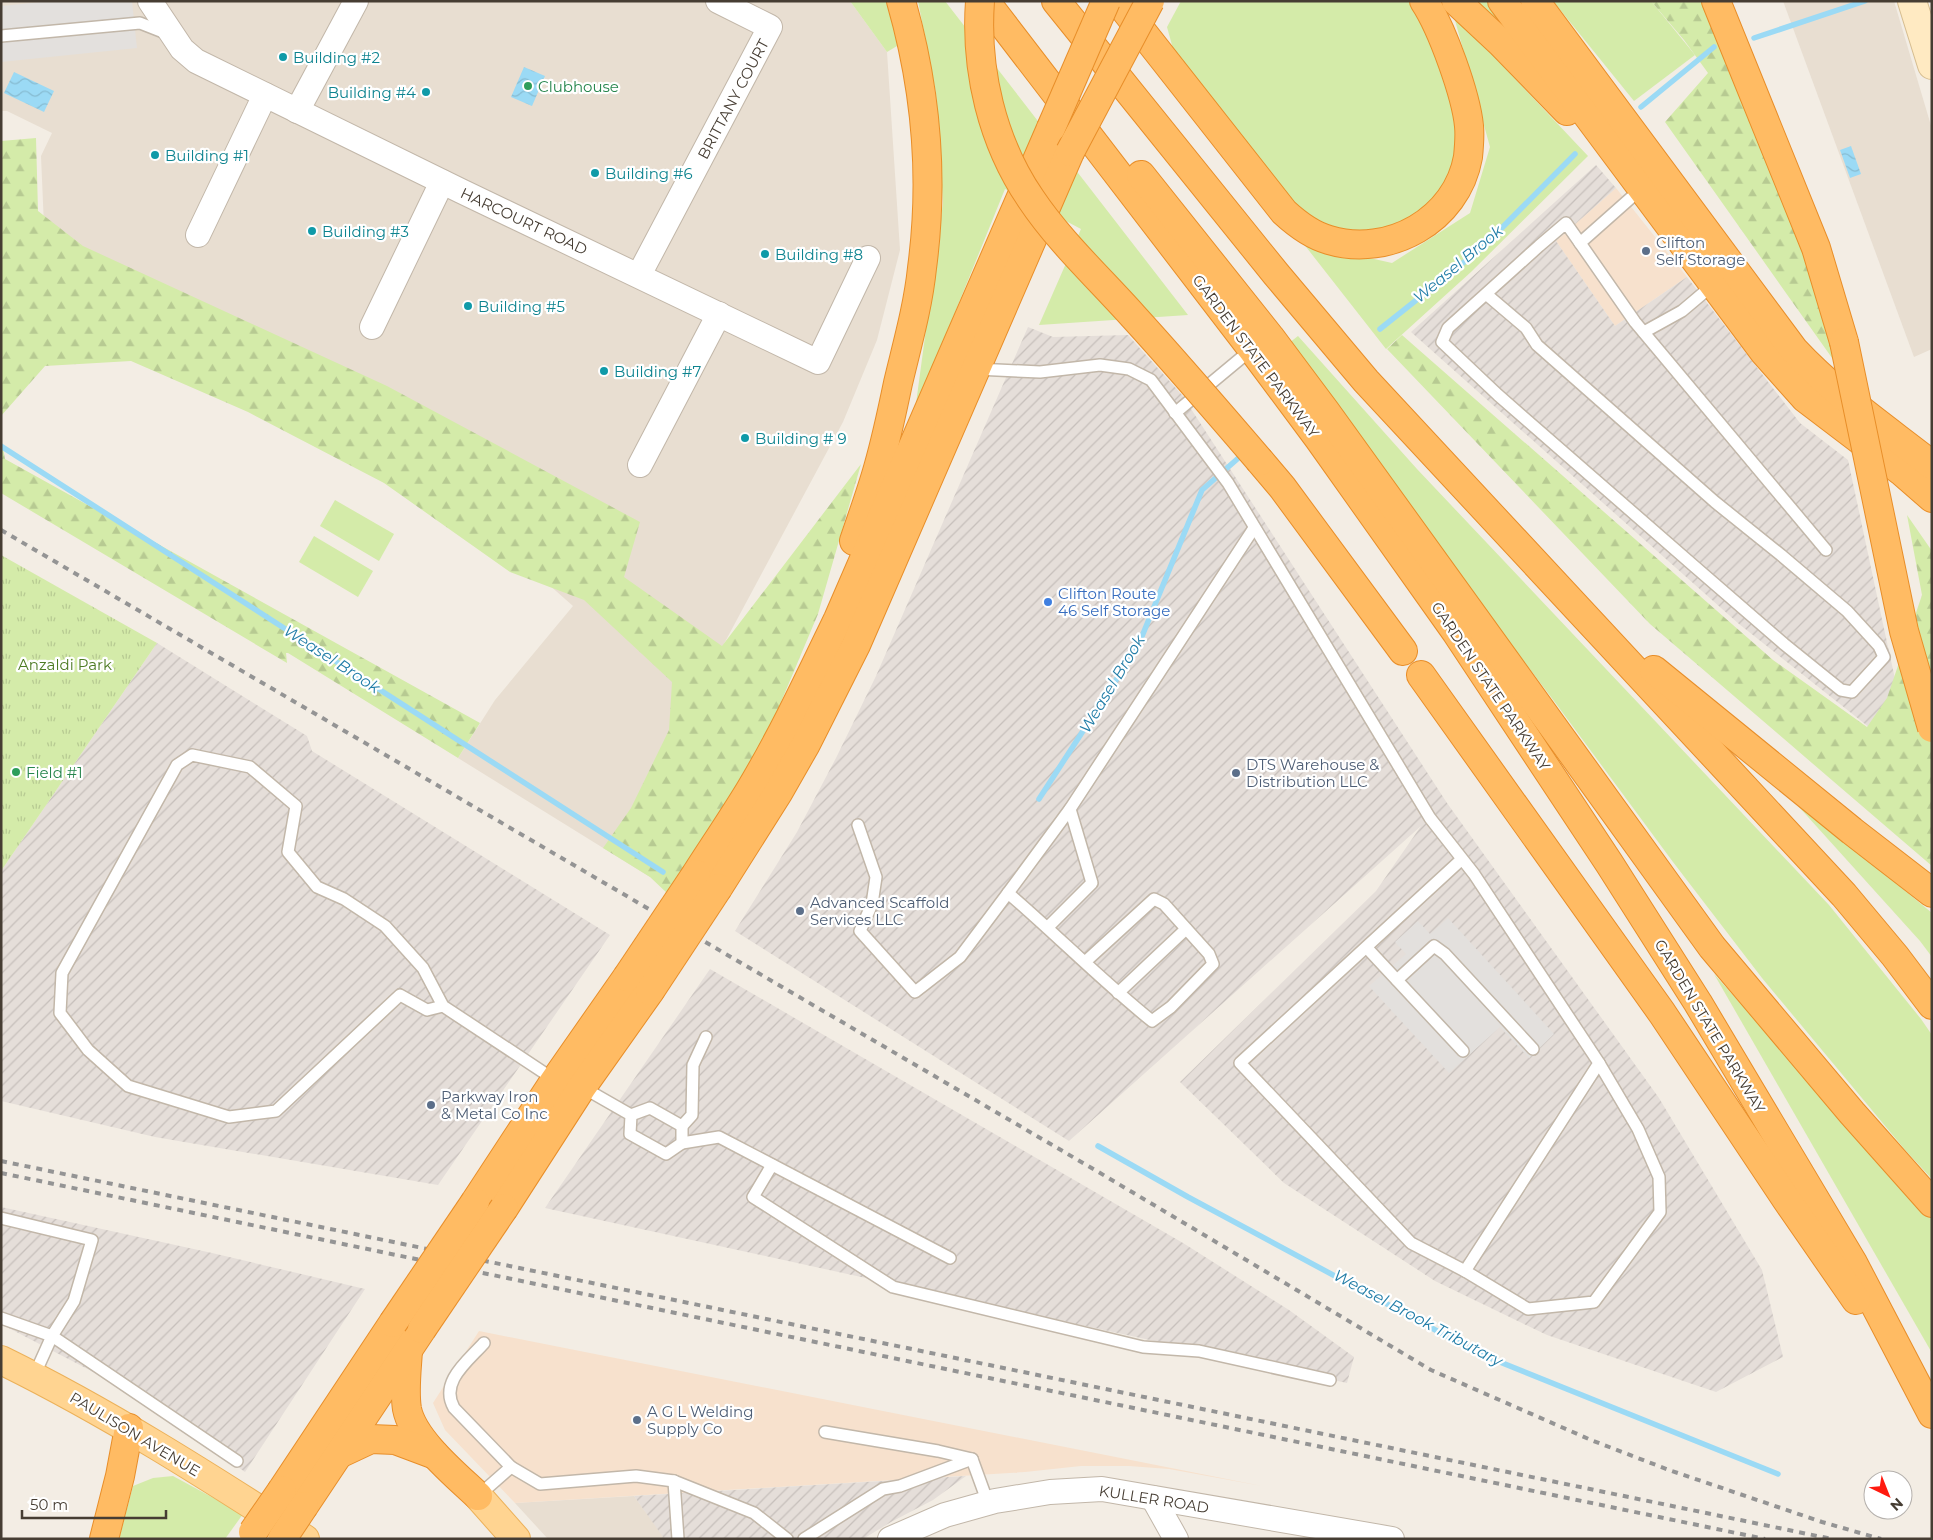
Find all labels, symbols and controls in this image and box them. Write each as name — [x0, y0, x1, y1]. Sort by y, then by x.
street label: BRITTANY COURT — [693, 35, 773, 162]
place label: Building #2 — [293, 48, 380, 67]
marker: Building #2 — [277, 51, 289, 63]
place label: Clubhouse — [538, 77, 619, 96]
marker: Clubhouse — [522, 80, 534, 92]
place label: Building #4 — [328, 83, 416, 102]
marker: Building #4 — [420, 86, 432, 98]
place label: Building #1 — [165, 146, 249, 165]
marker: Building #1 — [149, 149, 161, 161]
place label: Building #6 — [605, 164, 693, 183]
marker: Building #6 — [589, 167, 601, 179]
street label: HARCOURT ROAD — [457, 183, 591, 259]
water label: Weasel Brook — [1409, 220, 1508, 307]
place label: Building #3 — [322, 222, 409, 241]
marker: Building #3 — [306, 225, 318, 237]
place label: Clifton Self Storage — [1656, 233, 1745, 269]
place label: Building #8 — [775, 245, 863, 264]
marker: Clifton Self Storage — [1640, 245, 1652, 257]
marker: Building #8 — [759, 248, 771, 260]
street label: GARDEN STATE PARKWAY — [1188, 271, 1324, 442]
place label: Building #5 — [478, 297, 565, 316]
marker: Building #5 — [462, 300, 474, 312]
place label: Building #7 — [614, 362, 701, 381]
marker: Building #7 — [598, 365, 610, 377]
place label: Building # 9 — [755, 429, 847, 448]
marker: Building # 9 — [739, 432, 751, 444]
place label: Clifton Route 46 Self Storage — [1058, 584, 1170, 620]
marker: Clifton Route 46 Self Storage — [1042, 596, 1054, 608]
street label: GARDEN STATE PARKWAY — [1427, 598, 1555, 774]
water label: Weasel Brook — [280, 621, 385, 698]
water label: Weasel Brook — [1075, 630, 1149, 736]
park label: Anzaldi Park — [18, 655, 112, 674]
place label: DTS Warehouse & Distribution LLC — [1246, 755, 1379, 791]
place label: Field #1 — [26, 763, 83, 782]
marker: Field #1 — [10, 766, 22, 778]
marker: DTS Warehouse & Distribution LLC — [1230, 767, 1242, 779]
place label: Advanced Scaffold Services LLC — [810, 893, 949, 929]
marker: Advanced Scaffold Services LLC — [794, 905, 806, 917]
street label: GARDEN STATE PARKWAY — [1651, 936, 1770, 1117]
place label: Parkway Iron & Metal Co Inc — [441, 1087, 548, 1123]
marker: Parkway Iron & Metal Co Inc — [425, 1099, 437, 1111]
water label: Weasel Brook Tributary — [1330, 1265, 1507, 1371]
street label: PAULISON AVENUE — [66, 1388, 204, 1480]
place label: A G L Welding Supply Co — [647, 1402, 754, 1438]
marker: A G L Welding Supply Co — [631, 1414, 643, 1426]
north arrow — [1863, 1470, 1913, 1520]
street label: KULLER ROAD — [1098, 1481, 1210, 1517]
scale bar — [22, 1488, 166, 1520]
text: N — [1887, 1494, 1907, 1515]
text: 50 m — [30, 1495, 68, 1514]

